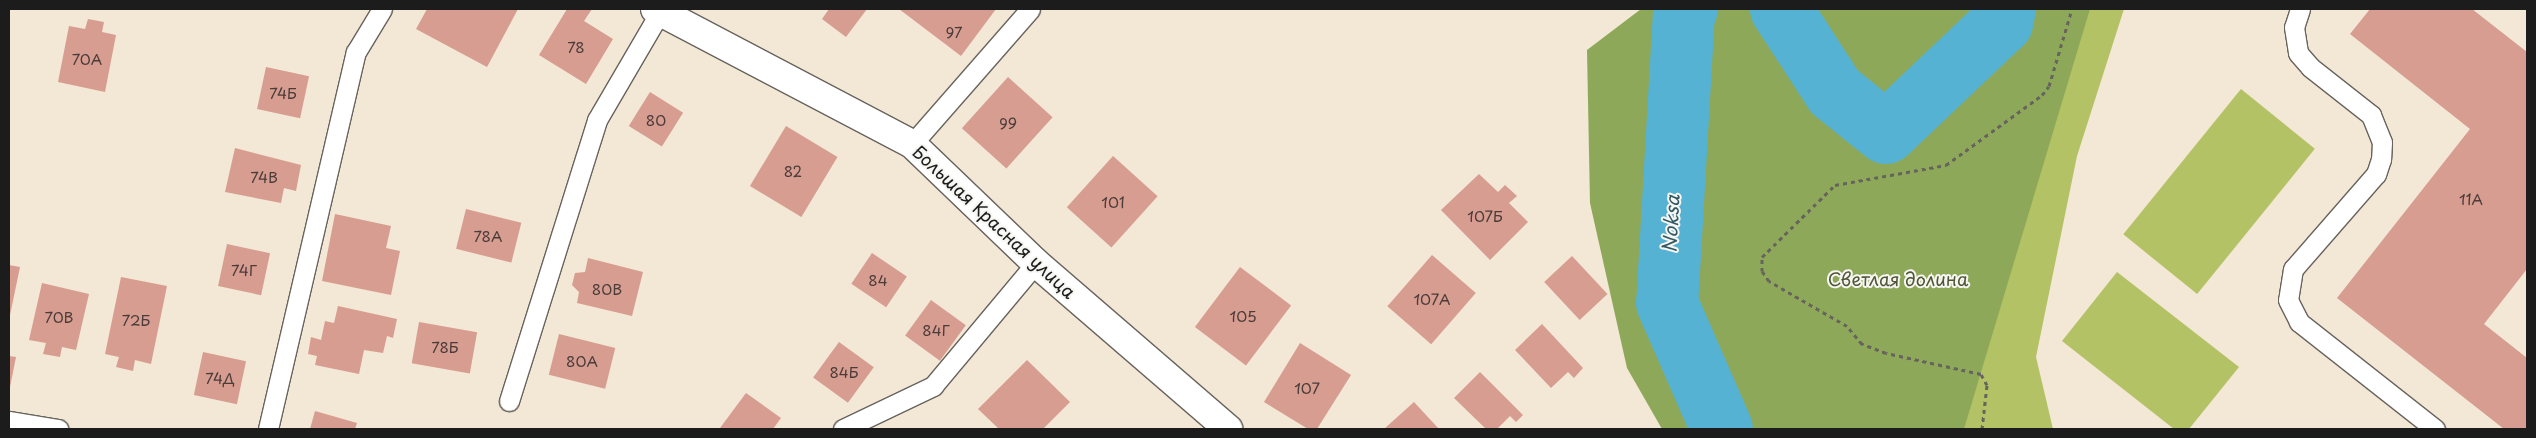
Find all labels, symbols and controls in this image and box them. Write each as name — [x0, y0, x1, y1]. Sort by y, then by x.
house number: 97 — [945, 23, 963, 41]
house number: 78 — [567, 38, 585, 56]
house number: 70А — [72, 50, 102, 68]
house number: 74Б — [269, 84, 297, 102]
house number: 80 — [646, 111, 666, 129]
house number: 99 — [999, 114, 1017, 132]
street label: Большая Красная улица — [908, 140, 1080, 304]
house number: 82 — [784, 162, 802, 180]
house number: 74В — [250, 168, 278, 186]
house number: 11А — [2459, 190, 2483, 208]
house number: 101 — [1101, 193, 1125, 211]
water label: Noksa — [1658, 194, 1684, 254]
house number: 107Б — [1467, 207, 1503, 225]
house number: 78А — [474, 227, 502, 245]
house number: 74Г — [231, 261, 257, 279]
park label: Светлая долина — [1828, 268, 1968, 290]
house number: 84 — [868, 271, 888, 289]
house number: 80В — [592, 280, 622, 298]
house number: 107А — [1413, 290, 1451, 308]
house number: 105 — [1229, 307, 1257, 325]
house number: 70В — [44, 308, 74, 326]
house number: 72Б — [122, 311, 150, 329]
house number: 84Г — [922, 321, 950, 339]
house number: 78Б — [431, 338, 459, 356]
house number: 80А — [566, 352, 598, 370]
house number: 84Б — [829, 363, 859, 381]
house number: 74Д — [205, 369, 235, 387]
house number: 107 — [1294, 379, 1320, 397]

